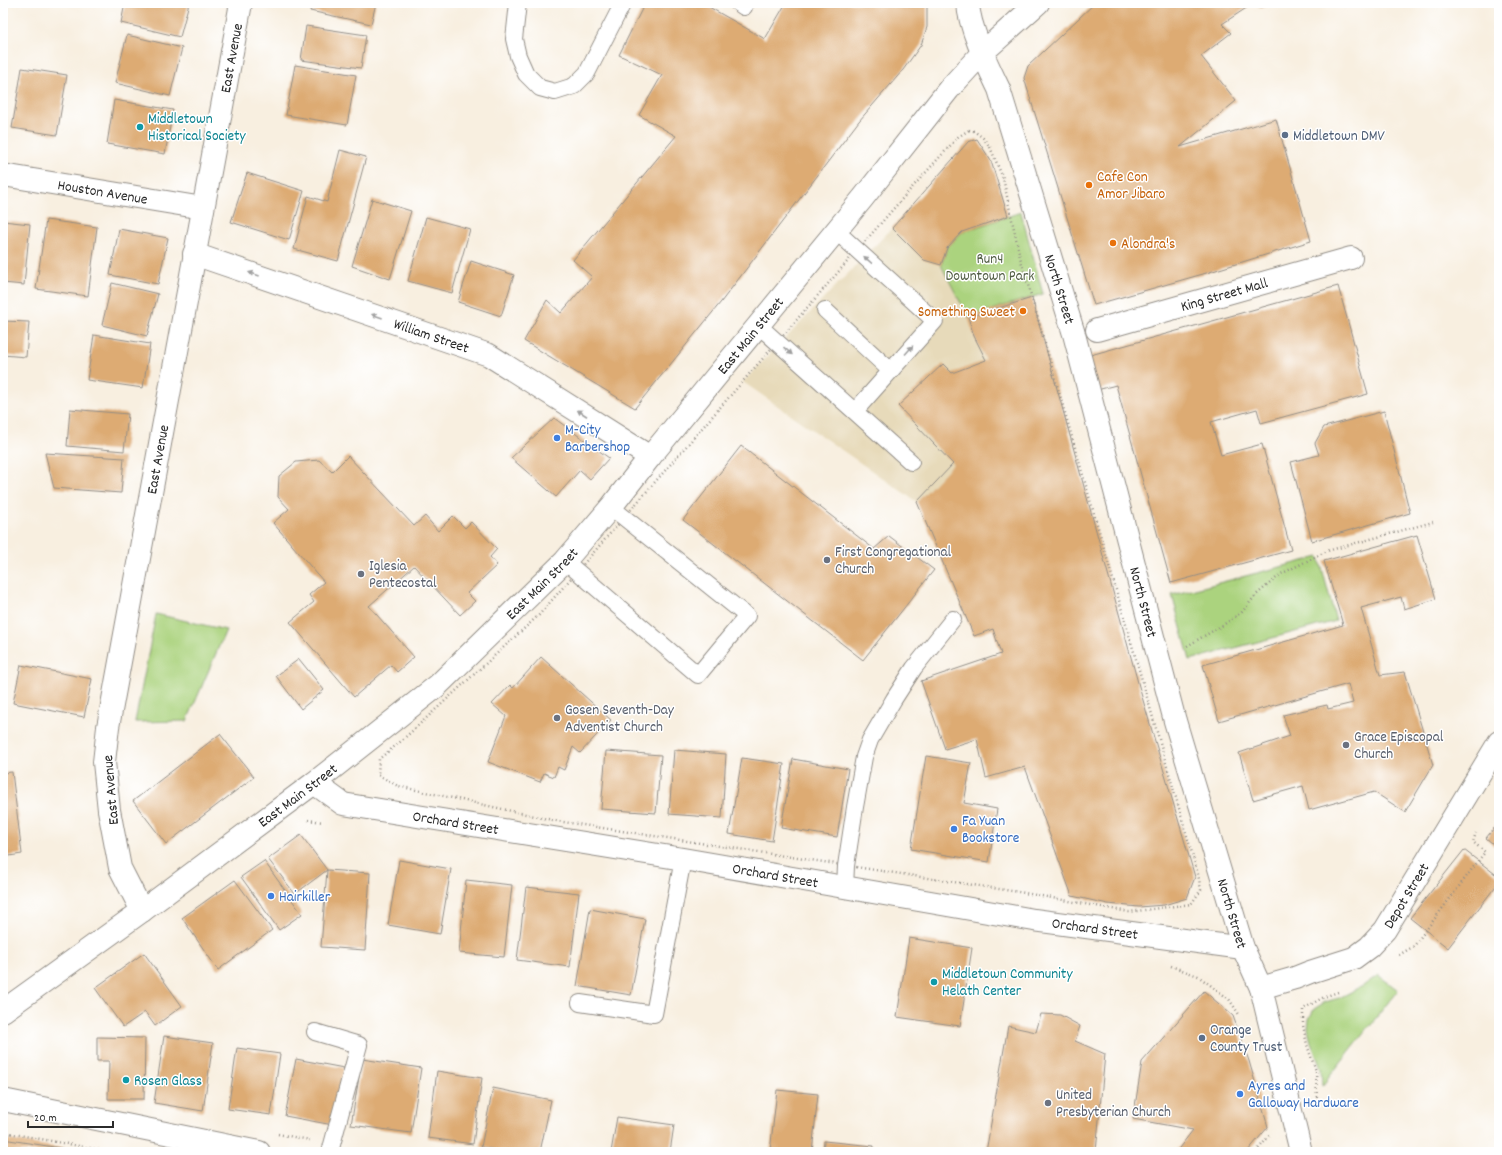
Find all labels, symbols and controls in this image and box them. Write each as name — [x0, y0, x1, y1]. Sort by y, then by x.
street label: East Avenue — [216, 21, 250, 95]
place label: Middletown Historical Society — [148, 109, 247, 148]
marker: Middletown Historical Society — [135, 122, 145, 132]
place label: Middletown DMV — [1293, 126, 1386, 148]
marker: Middletown DMV — [1280, 130, 1290, 140]
place label: Cafe Con Amor Jibaro — [1097, 167, 1165, 206]
street label: Houston Avenue — [56, 175, 149, 212]
marker: Cafe Con Amor Jibaro — [1084, 180, 1094, 190]
place label: Alondra's — [1121, 234, 1175, 256]
marker: Alondra's — [1108, 238, 1118, 248]
park label: Run4 Downtown Park — [946, 249, 1034, 288]
street label: North Street — [1037, 252, 1079, 328]
one-way arrow — [863, 255, 873, 264]
one-way arrow — [247, 271, 259, 277]
street label: King Street Mall — [1178, 273, 1271, 319]
street label: East Main Street — [713, 293, 790, 380]
place label: Something Sweet — [918, 302, 1015, 324]
marker: Something Sweet — [1018, 306, 1028, 316]
one-way arrow — [370, 313, 382, 319]
street label: William Street — [390, 314, 472, 360]
one-way arrow — [905, 345, 914, 356]
one-way arrow — [783, 346, 792, 355]
one-way arrow — [577, 409, 587, 417]
place label: M-City Barbershop — [565, 420, 630, 459]
street label: East Avenue — [142, 423, 176, 496]
marker: M-City Barbershop — [552, 433, 562, 443]
place label: First Congregational Church — [835, 542, 952, 581]
street label: East Main Street — [502, 543, 585, 626]
marker: First Congregational Church — [822, 555, 832, 565]
place label: Iglesia Pentecostal — [369, 556, 437, 595]
street label: North Street — [1122, 565, 1162, 640]
marker: Iglesia Pentecostal — [356, 569, 366, 579]
place label: Gosen Seventh-Day Adventist Church — [565, 700, 675, 739]
marker: Gosen Seventh-Day Adventist Church — [552, 713, 562, 723]
place label: Grace Episcopal Church — [1354, 727, 1444, 766]
marker: Grace Episcopal Church — [1341, 740, 1351, 750]
street label: East Avenue — [98, 754, 126, 826]
street label: East Main Street — [254, 759, 343, 834]
street label: Orchard Street — [411, 806, 500, 842]
place label: Fa Yuan Bookstore — [962, 811, 1020, 850]
marker: Fa Yuan Bookstore — [949, 824, 959, 834]
street label: Orchard Street — [730, 859, 820, 895]
street label: Depot Street — [1379, 859, 1436, 934]
street label: North Street — [1210, 876, 1252, 952]
place label: Hairkiller — [279, 887, 331, 909]
marker: Hairkiller — [266, 891, 276, 901]
street label: Orchard Street — [1050, 913, 1140, 947]
place label: Middletown Community Helath Center — [942, 964, 1073, 1003]
marker: Middletown Community Helath Center — [929, 977, 939, 987]
place label: Orange County Trust — [1210, 1020, 1283, 1059]
marker: Orange County Trust — [1197, 1033, 1207, 1043]
place label: Rosen Glass — [134, 1071, 202, 1093]
marker: Rosen Glass — [121, 1075, 131, 1085]
place label: Ayres and Galloway Hardware — [1248, 1076, 1359, 1115]
place label: United Presbyterian Church — [1056, 1085, 1171, 1124]
marker: Ayres and Galloway Hardware — [1235, 1089, 1245, 1099]
marker: United Presbyterian Church — [1043, 1098, 1053, 1108]
scale bar — [28, 1103, 113, 1129]
text: 20 m — [34, 1110, 57, 1127]

